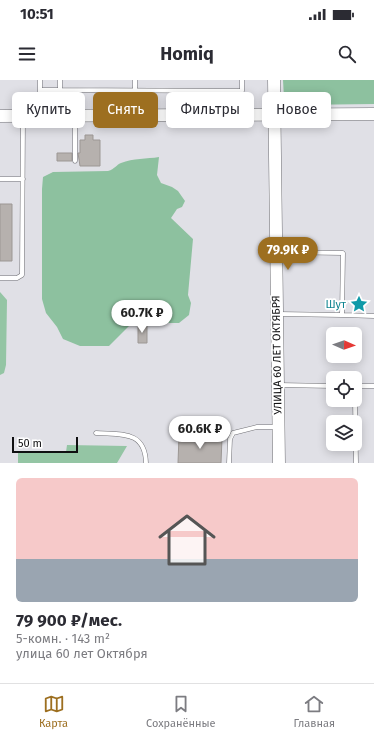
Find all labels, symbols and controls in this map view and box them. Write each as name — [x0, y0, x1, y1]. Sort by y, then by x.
text: 10:51 — [20, 5, 54, 23]
icon: menu — [16, 43, 38, 65]
text: Homiq — [160, 43, 214, 65]
icon: search — [336, 43, 358, 65]
chip: Купить — [12, 92, 85, 128]
chip: Снять — [93, 92, 158, 128]
chip: Фильтры — [166, 92, 254, 128]
chip: Новое — [262, 92, 331, 128]
pin: 79.9K ₽ — [251, 237, 325, 271]
text: 79.9K ₽ — [267, 242, 309, 257]
place icon: Шут — [349, 294, 369, 314]
street label: УЛИЦА 60 ЛЕТ ОКТЯБРЯ — [269, 295, 285, 415]
place label: Шут — [325, 298, 346, 311]
pin: 60.7K ₽ — [105, 300, 179, 334]
text: 60.7K ₽ — [120, 305, 164, 320]
north arrow — [326, 327, 362, 363]
map controls — [326, 327, 362, 451]
button: locate — [326, 371, 362, 407]
button: layers — [326, 415, 362, 451]
pin: 60.6K ₽ — [163, 416, 237, 450]
text: 60.6K ₽ — [178, 421, 222, 436]
scale bar — [12, 435, 78, 454]
text: 50 m — [18, 437, 42, 450]
icon: home — [151, 504, 223, 576]
text: 79 900 ₽/мес. — [16, 610, 122, 631]
text: 5-комн. · 143 m² — [16, 631, 110, 646]
text: улица 60 лет Октября — [16, 646, 148, 661]
tab: Карта — [39, 693, 68, 730]
tab: Сохранённые — [146, 693, 216, 730]
tab: Главная — [293, 693, 335, 730]

